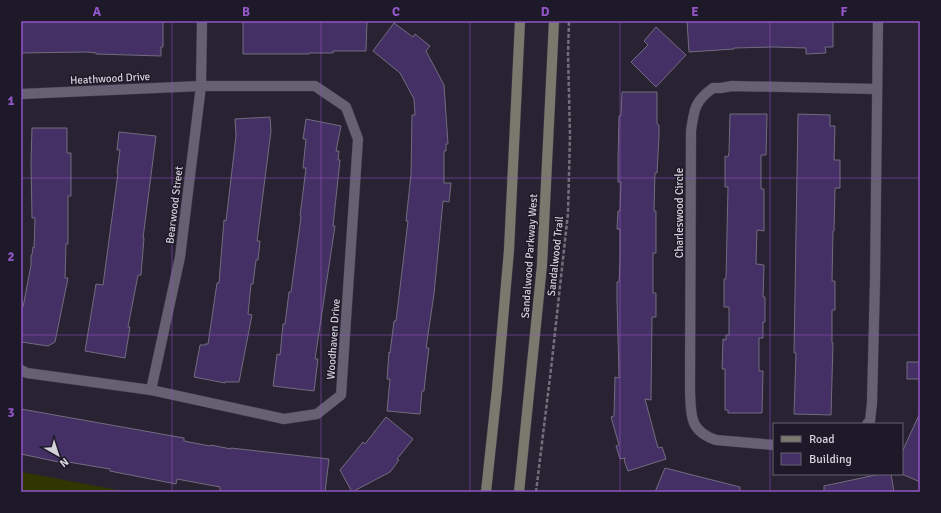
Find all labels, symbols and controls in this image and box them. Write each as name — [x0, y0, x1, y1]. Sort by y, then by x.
text: A — [93, 4, 102, 20]
text: B — [242, 4, 250, 20]
text: C — [392, 4, 400, 20]
text: D — [541, 4, 550, 20]
text: E — [691, 4, 699, 20]
text: F — [841, 4, 848, 20]
street label: Heathwood Drive — [70, 70, 150, 87]
text: 1 — [7, 93, 15, 109]
street label: Bearwood Street — [163, 165, 186, 245]
street label: Charleswood Circle — [673, 168, 686, 258]
street label: Sandalwood Parkway West — [519, 193, 540, 319]
street label: Sandalwood Trail — [545, 215, 566, 297]
text: 2 — [7, 249, 15, 265]
street label: Woodhaven Drive — [324, 298, 343, 380]
text: 3 — [7, 405, 15, 421]
legend — [773, 423, 903, 475]
text: Road — [809, 432, 835, 447]
north arrow — [38, 435, 78, 475]
text: Building — [809, 452, 852, 467]
text: N — [57, 455, 71, 470]

